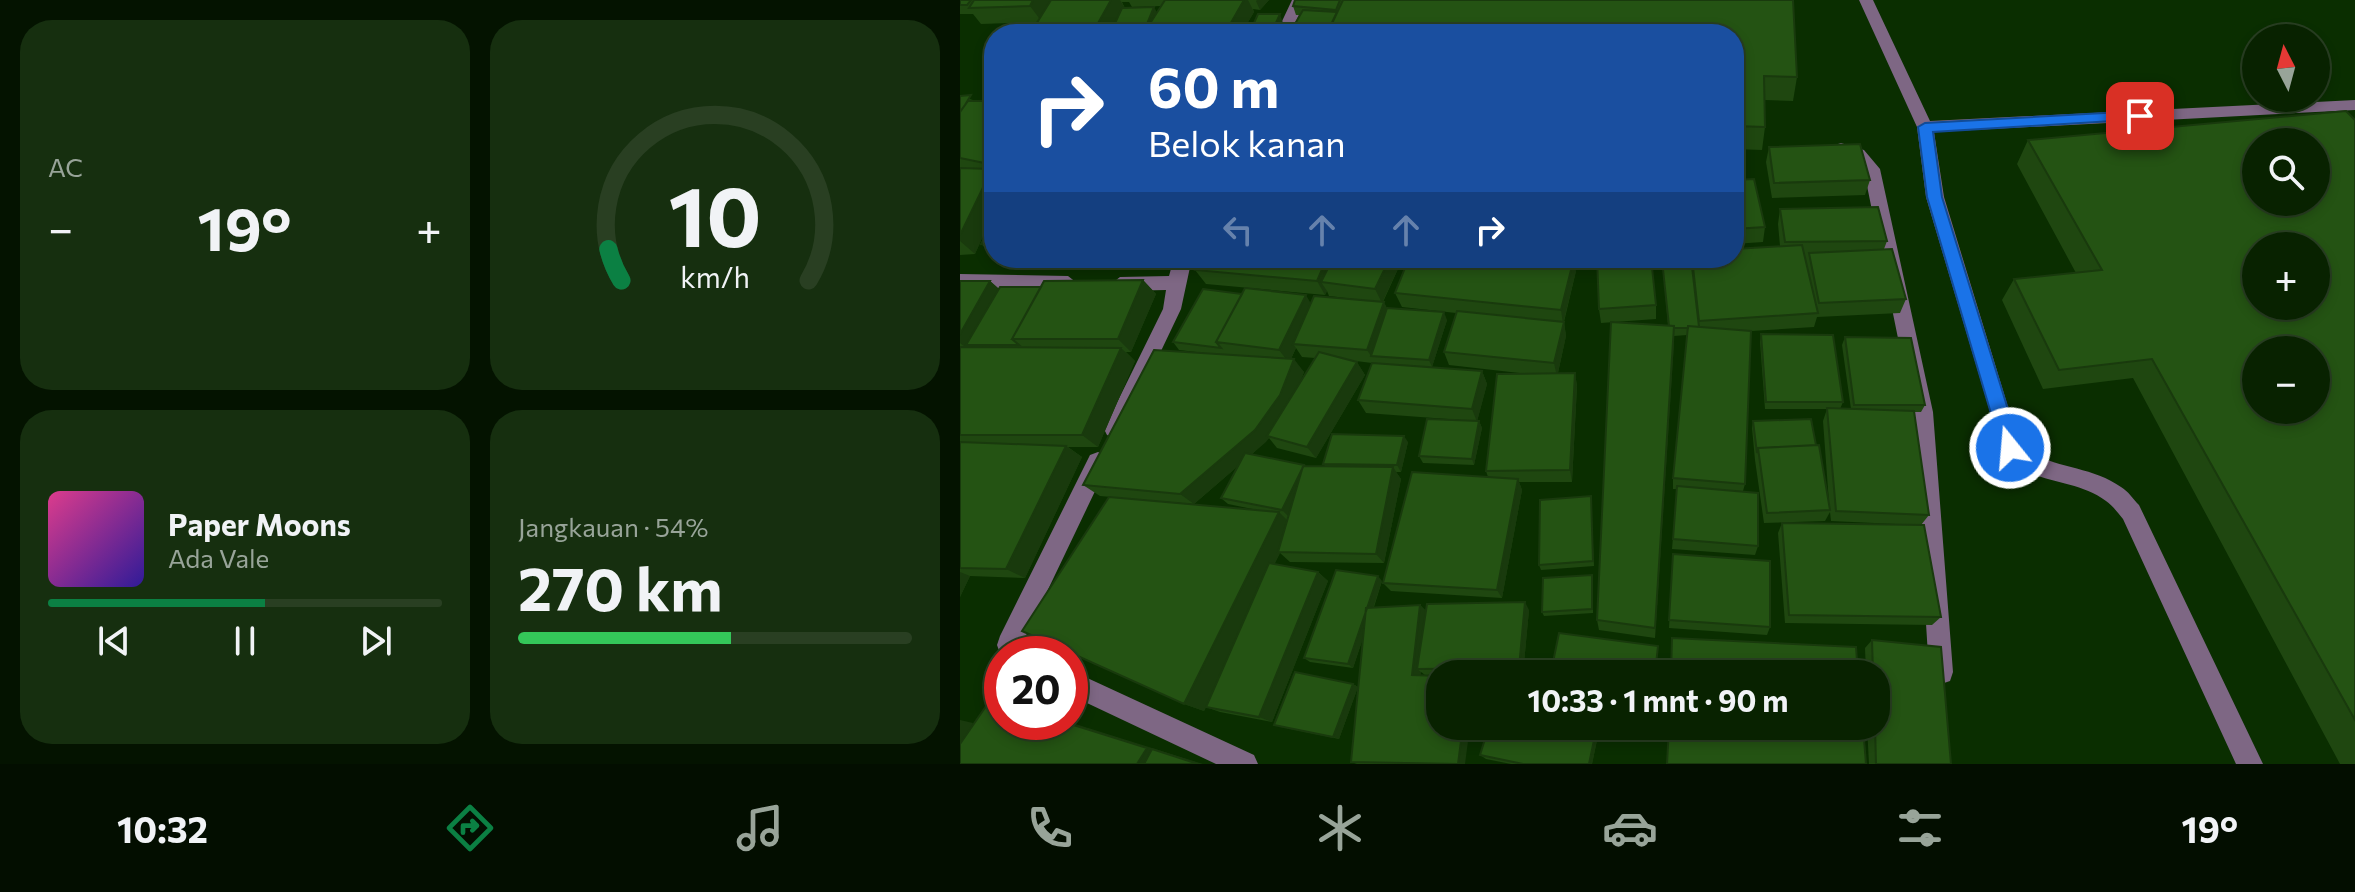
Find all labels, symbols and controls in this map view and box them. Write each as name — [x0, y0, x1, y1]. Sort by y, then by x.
north arrow — [2242, 24, 2330, 112]
map controls — [2242, 24, 2330, 424]
text: 60 m — [1148, 51, 1279, 120]
icon: right — [1016, 56, 1120, 160]
pin — [2106, 82, 2174, 150]
icon: arrive — [2118, 94, 2162, 138]
text: Belok kanan — [1148, 120, 1346, 164]
button: search — [2242, 128, 2330, 216]
text: AC — [48, 151, 83, 182]
text: 10 — [669, 162, 761, 264]
text: 19° — [197, 190, 292, 263]
text: − — [48, 200, 73, 254]
text: + — [416, 200, 442, 254]
icon: left — [1216, 208, 1260, 252]
icon: ahead — [1300, 208, 1344, 252]
icon: ahead — [1384, 208, 1428, 252]
icon: right — [1468, 208, 1512, 252]
button: + — [2242, 232, 2330, 320]
text: km/h — [680, 259, 750, 294]
button: − — [2242, 336, 2330, 424]
position arrow — [1968, 406, 2052, 490]
text: Paper Moons — [168, 505, 351, 542]
text: Jangkauan · 54% — [518, 511, 708, 542]
text: Ada Vale — [168, 542, 269, 573]
text: 270 km — [518, 550, 723, 623]
icon: previous — [92, 619, 136, 663]
icon: pause — [223, 619, 267, 663]
icon: next — [354, 619, 398, 663]
speed limit sign: 20 — [984, 636, 1088, 740]
text: 10:33 · 1 mnt · 90 m — [1528, 681, 1788, 718]
icon: directions — [442, 800, 498, 856]
icon: music — [732, 800, 788, 856]
icon: phone — [1022, 800, 1078, 856]
icon: climate — [1312, 800, 1368, 856]
icon: car — [1602, 800, 1658, 856]
icon: filters — [1892, 800, 1948, 856]
text: 10:32 — [117, 806, 208, 850]
text: 19° — [2182, 806, 2238, 850]

